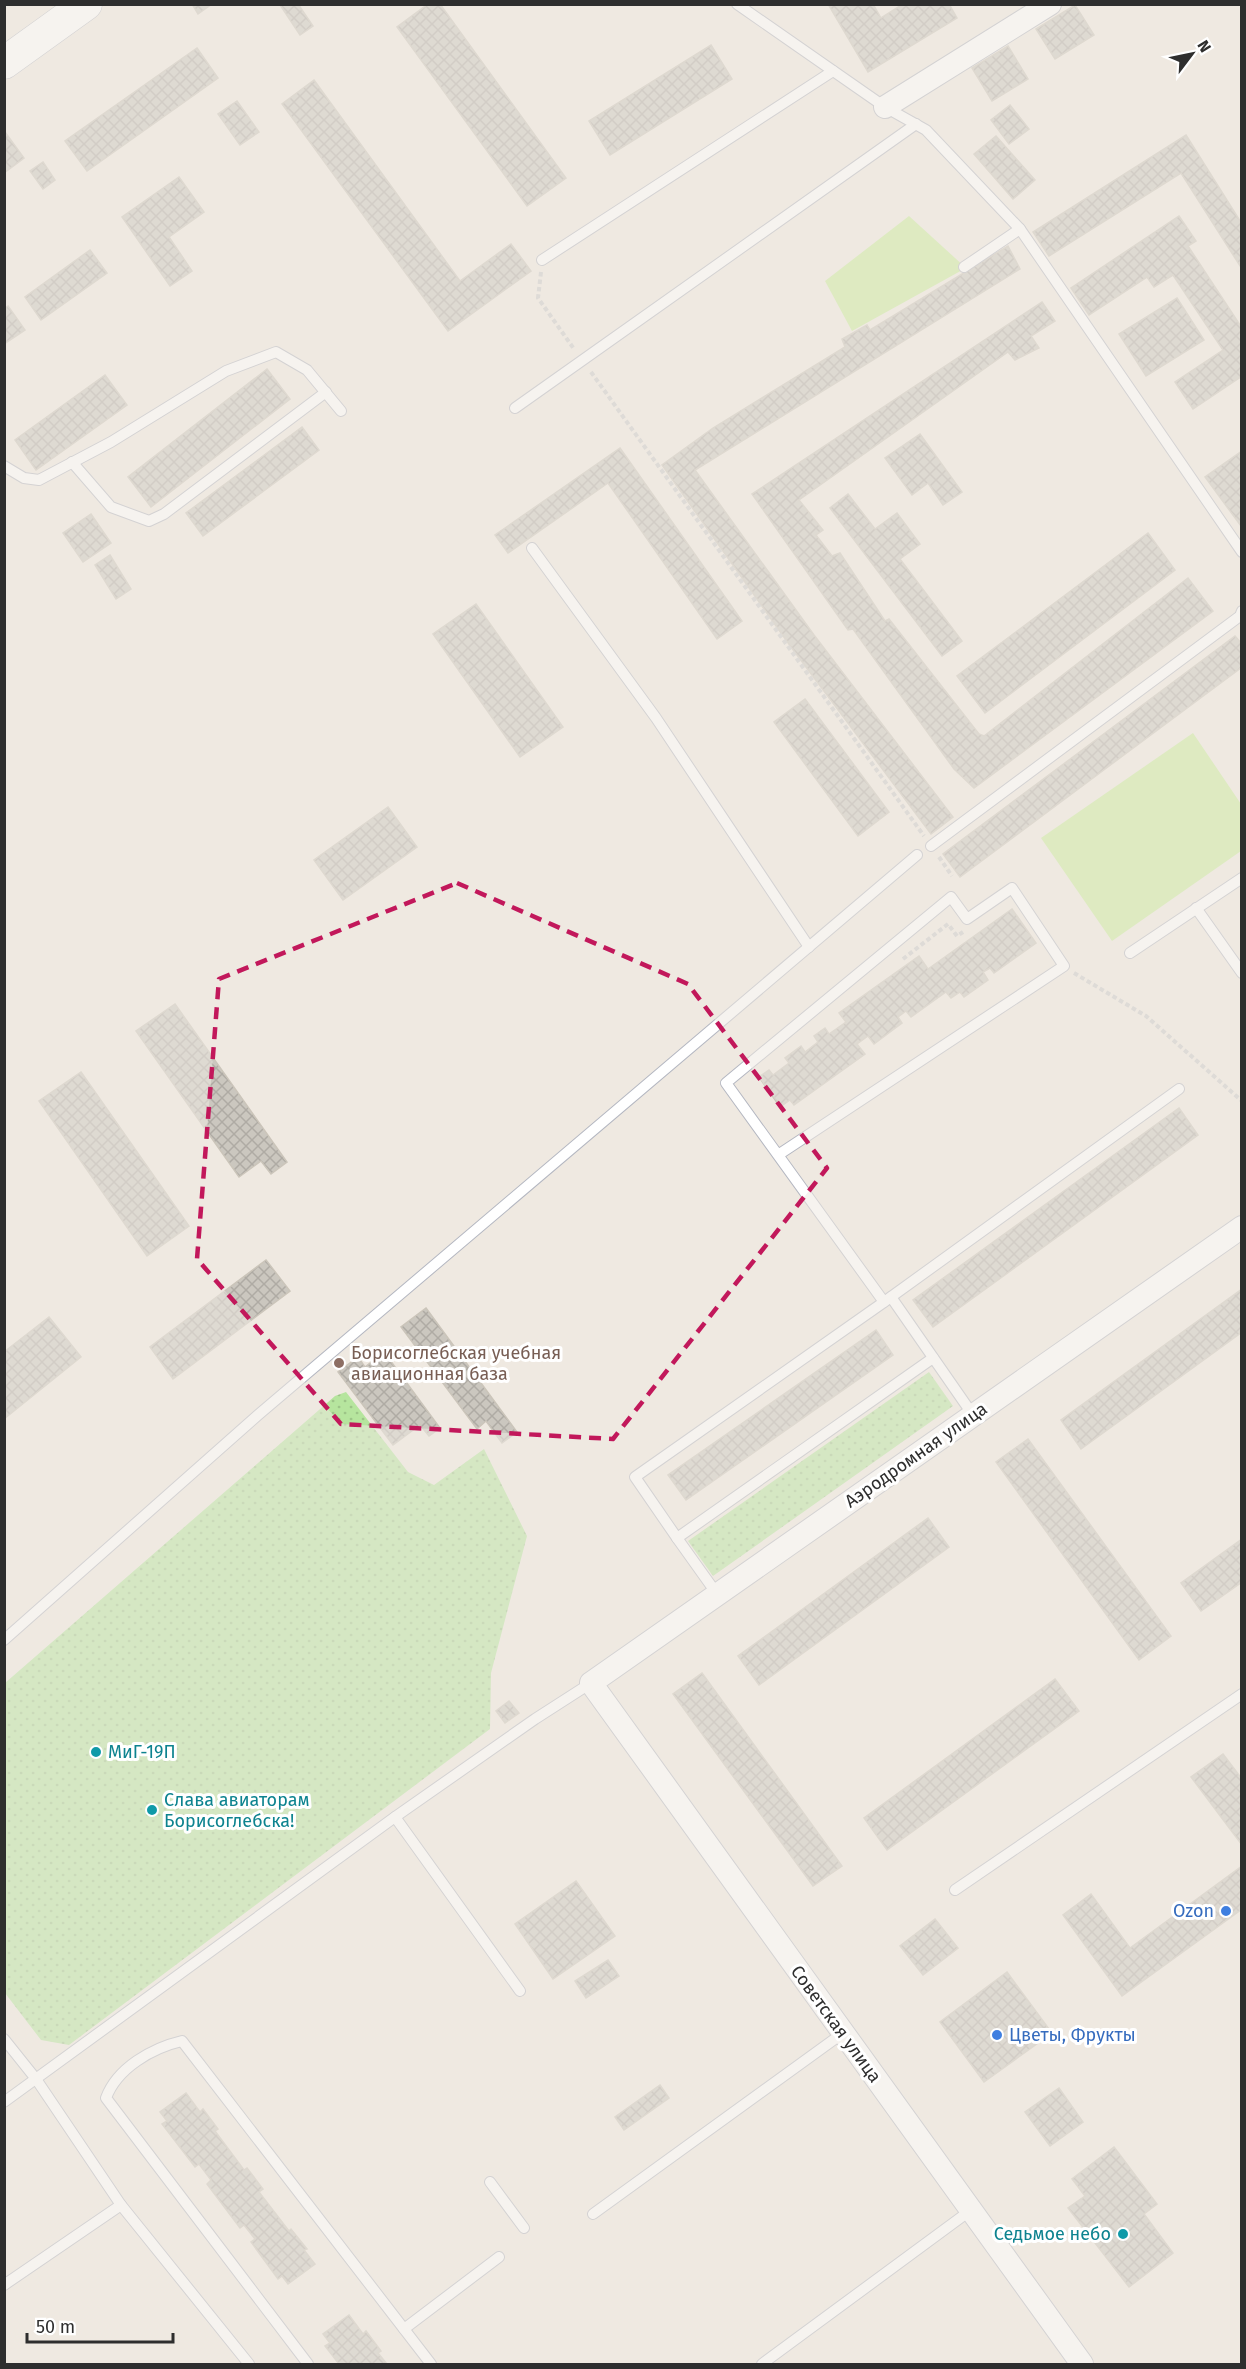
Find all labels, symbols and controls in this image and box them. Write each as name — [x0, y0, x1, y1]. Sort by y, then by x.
north arrow — [1162, 24, 1222, 84]
text: N — [1193, 37, 1215, 56]
place label: Борисоглебская учебная авиационная база — [351, 1342, 561, 1385]
marker: Борисоглебская учебная авиационная база — [332, 1356, 346, 1370]
street label: Аэродромная улица — [841, 1398, 991, 1512]
place label: МиГ-19П — [108, 1741, 176, 1763]
marker: МиГ-19П — [89, 1745, 103, 1759]
place label: Слава авиаторам Борисоглебска! — [164, 1789, 310, 1832]
marker: Слава авиаторам Борисоглебска! — [145, 1803, 159, 1817]
place label: Ozon — [1173, 1900, 1214, 1922]
marker: Ozon — [1219, 1904, 1233, 1918]
street label: Советская улица — [786, 1961, 886, 2087]
place label: Цветы, Фрукты — [1009, 2024, 1136, 2046]
marker: Цветы, Фрукты — [990, 2028, 1004, 2042]
place label: Седьмое небо — [994, 2223, 1111, 2245]
marker: Седьмое небо — [1116, 2227, 1130, 2241]
scale bar — [27, 2306, 172, 2344]
text: 50 m — [36, 2316, 75, 2338]

